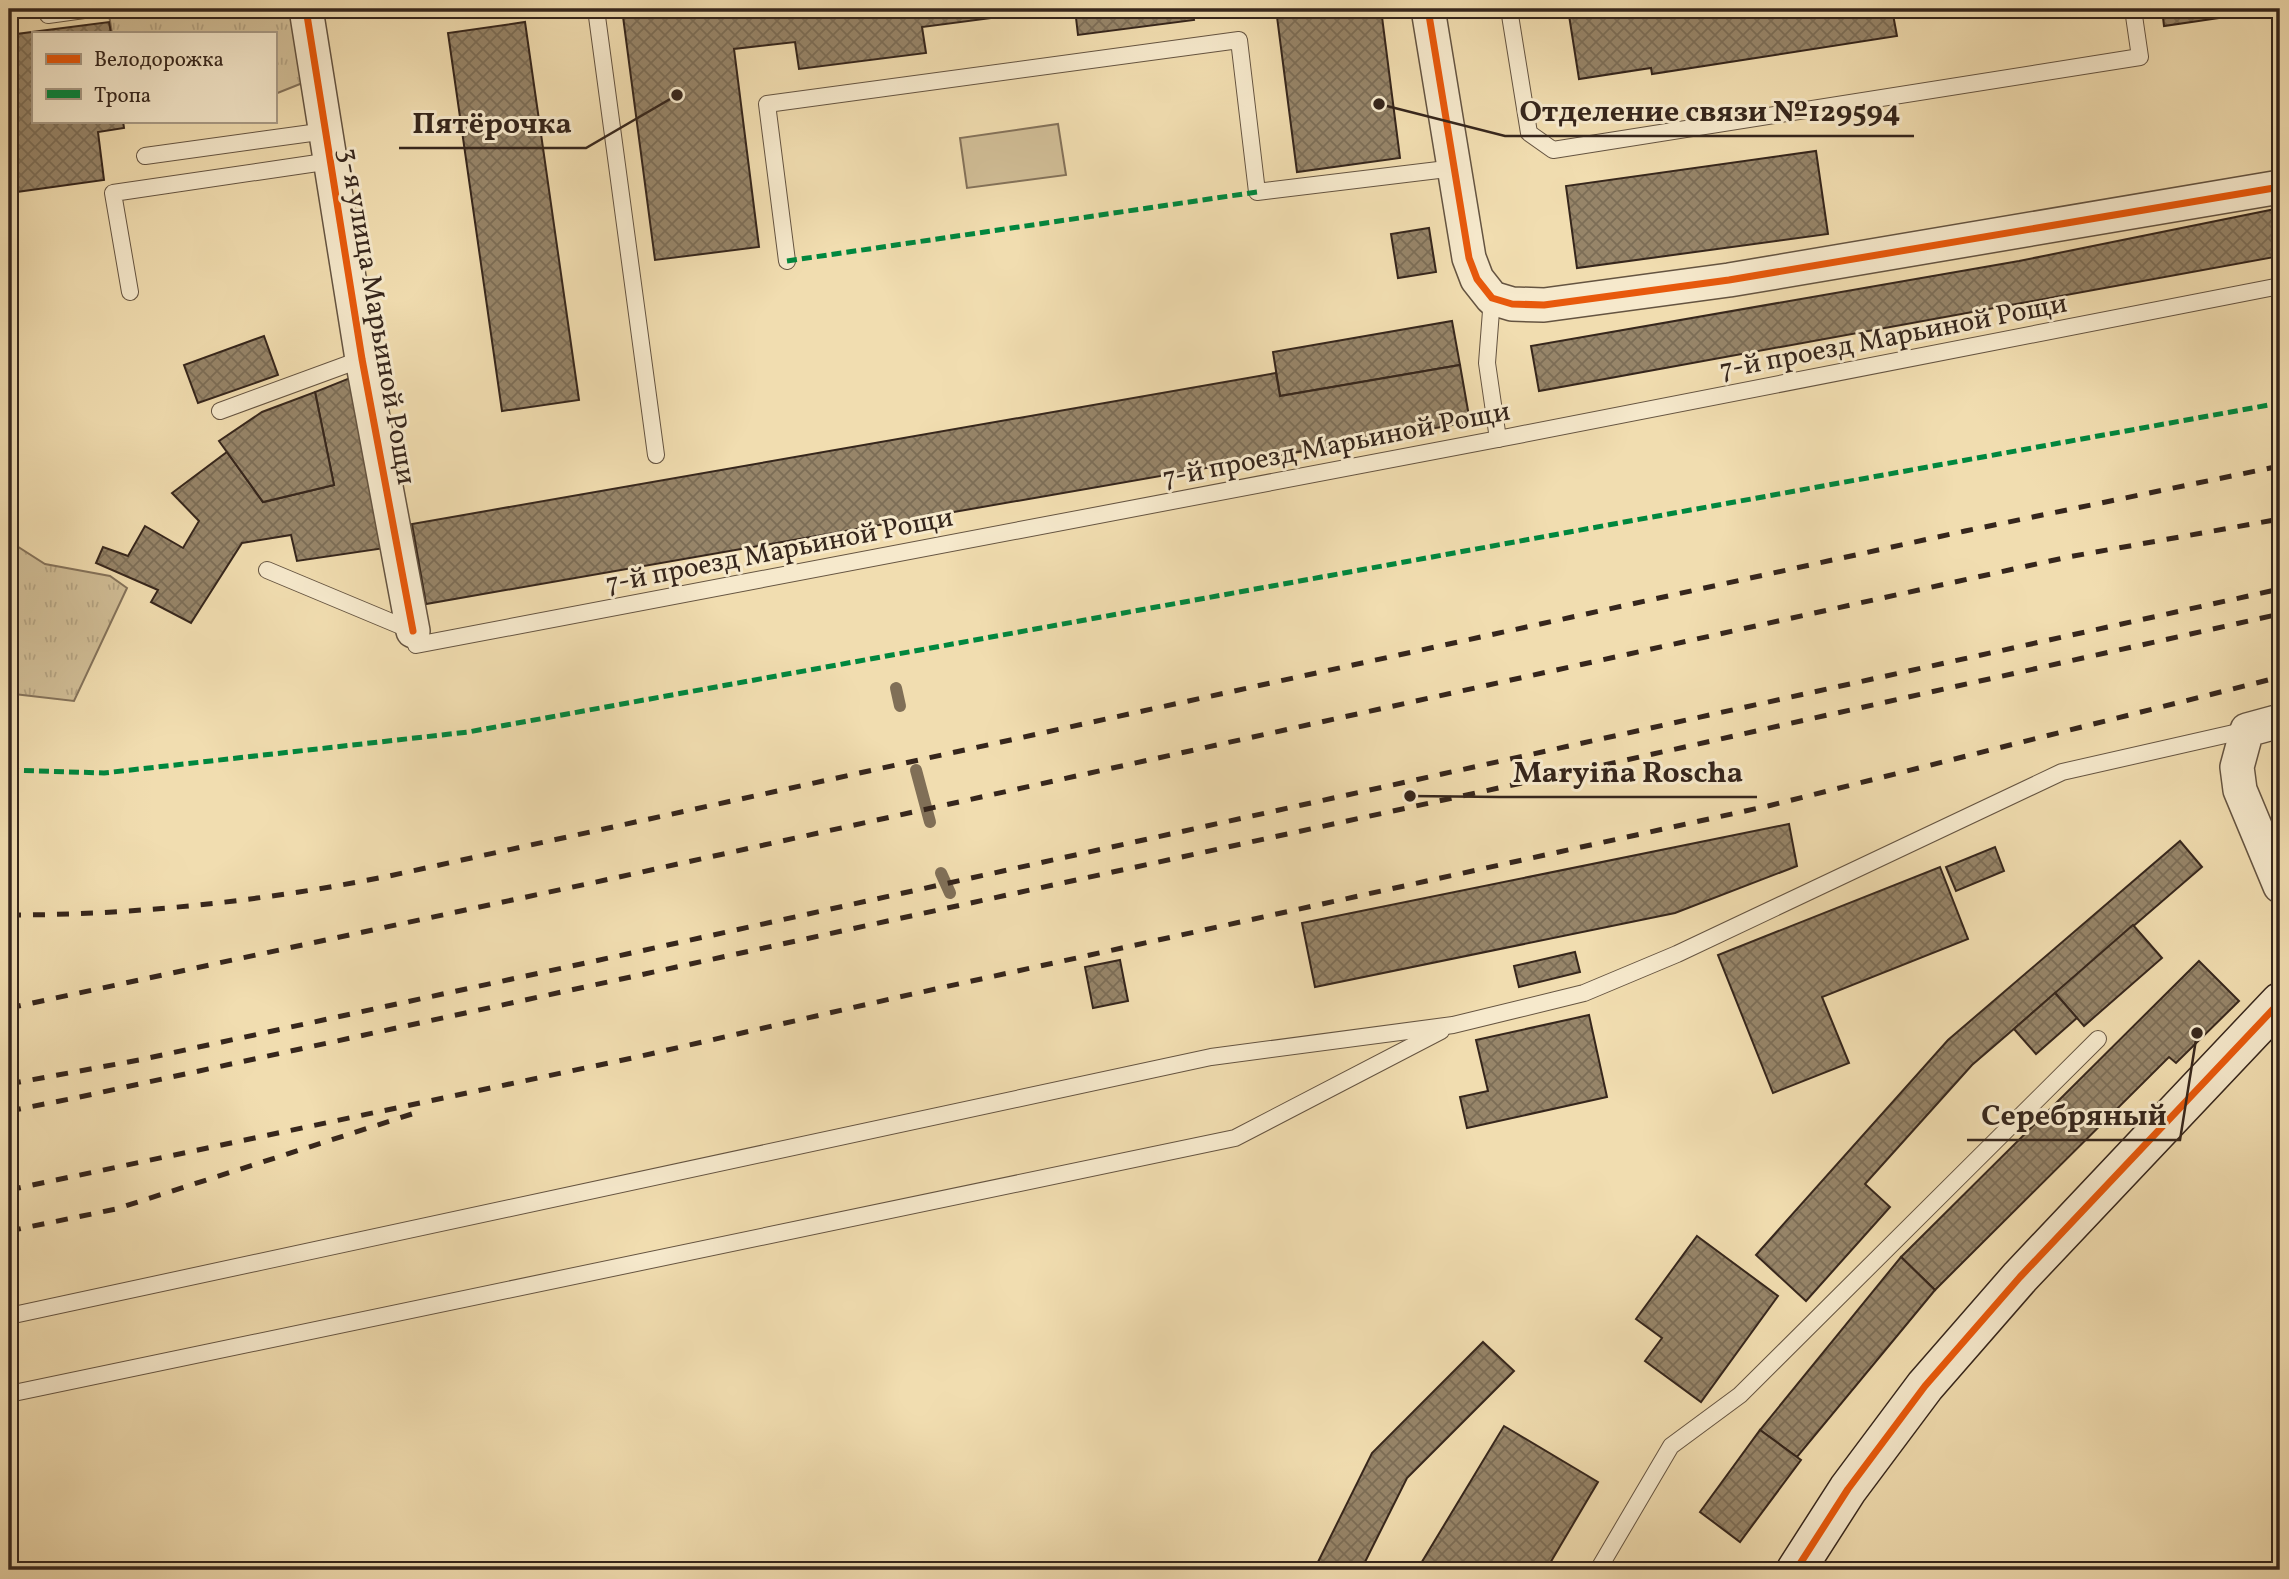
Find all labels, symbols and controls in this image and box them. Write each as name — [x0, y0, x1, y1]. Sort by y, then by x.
legend — [32, 32, 276, 122]
text: Велодорожка — [94, 46, 224, 75]
text: Тропа — [94, 82, 151, 111]
callout: Отделение связи №129594 — [1505, 85, 1914, 136]
text: Отделение связи №129594 — [1519, 92, 1901, 134]
callout: Пятёрочка — [399, 97, 586, 148]
text: Пятёрочка — [412, 104, 572, 146]
street label: 3-я улица Марьиной Рощи — [328, 145, 425, 488]
street label: 7-й проезд Марьиной Рощи — [1716, 285, 2071, 390]
street label: 7-й проезд Марьиной Рощи — [1159, 393, 1514, 498]
street label: 7-й проезд Марьиной Рощи — [602, 499, 957, 604]
callout: Maryina Roscha — [1499, 746, 1757, 797]
text: Maryina Roscha — [1513, 753, 1743, 795]
callout: Серебряный — [1967, 1089, 2180, 1140]
text: Серебряный — [1981, 1096, 2167, 1138]

